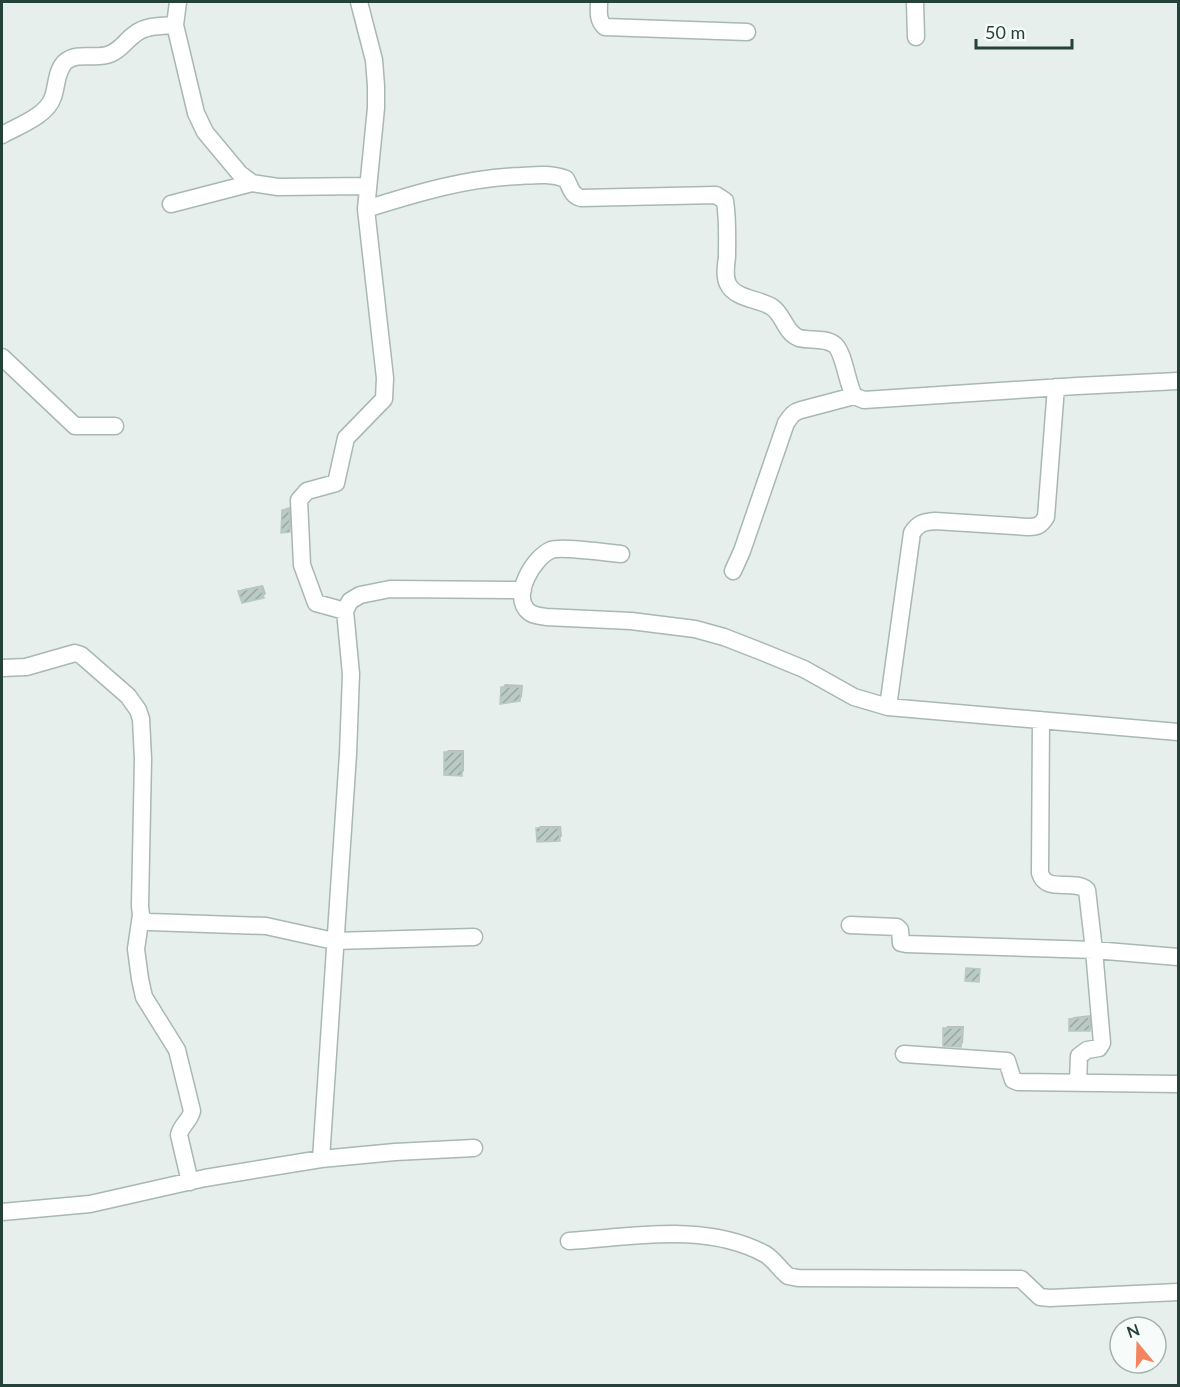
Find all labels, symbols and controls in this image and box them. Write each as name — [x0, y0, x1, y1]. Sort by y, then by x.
scale bar — [976, 12, 1072, 50]
text: 50 m — [985, 21, 1025, 43]
north arrow — [1108, 1315, 1168, 1375]
text: N — [1124, 1319, 1142, 1341]

